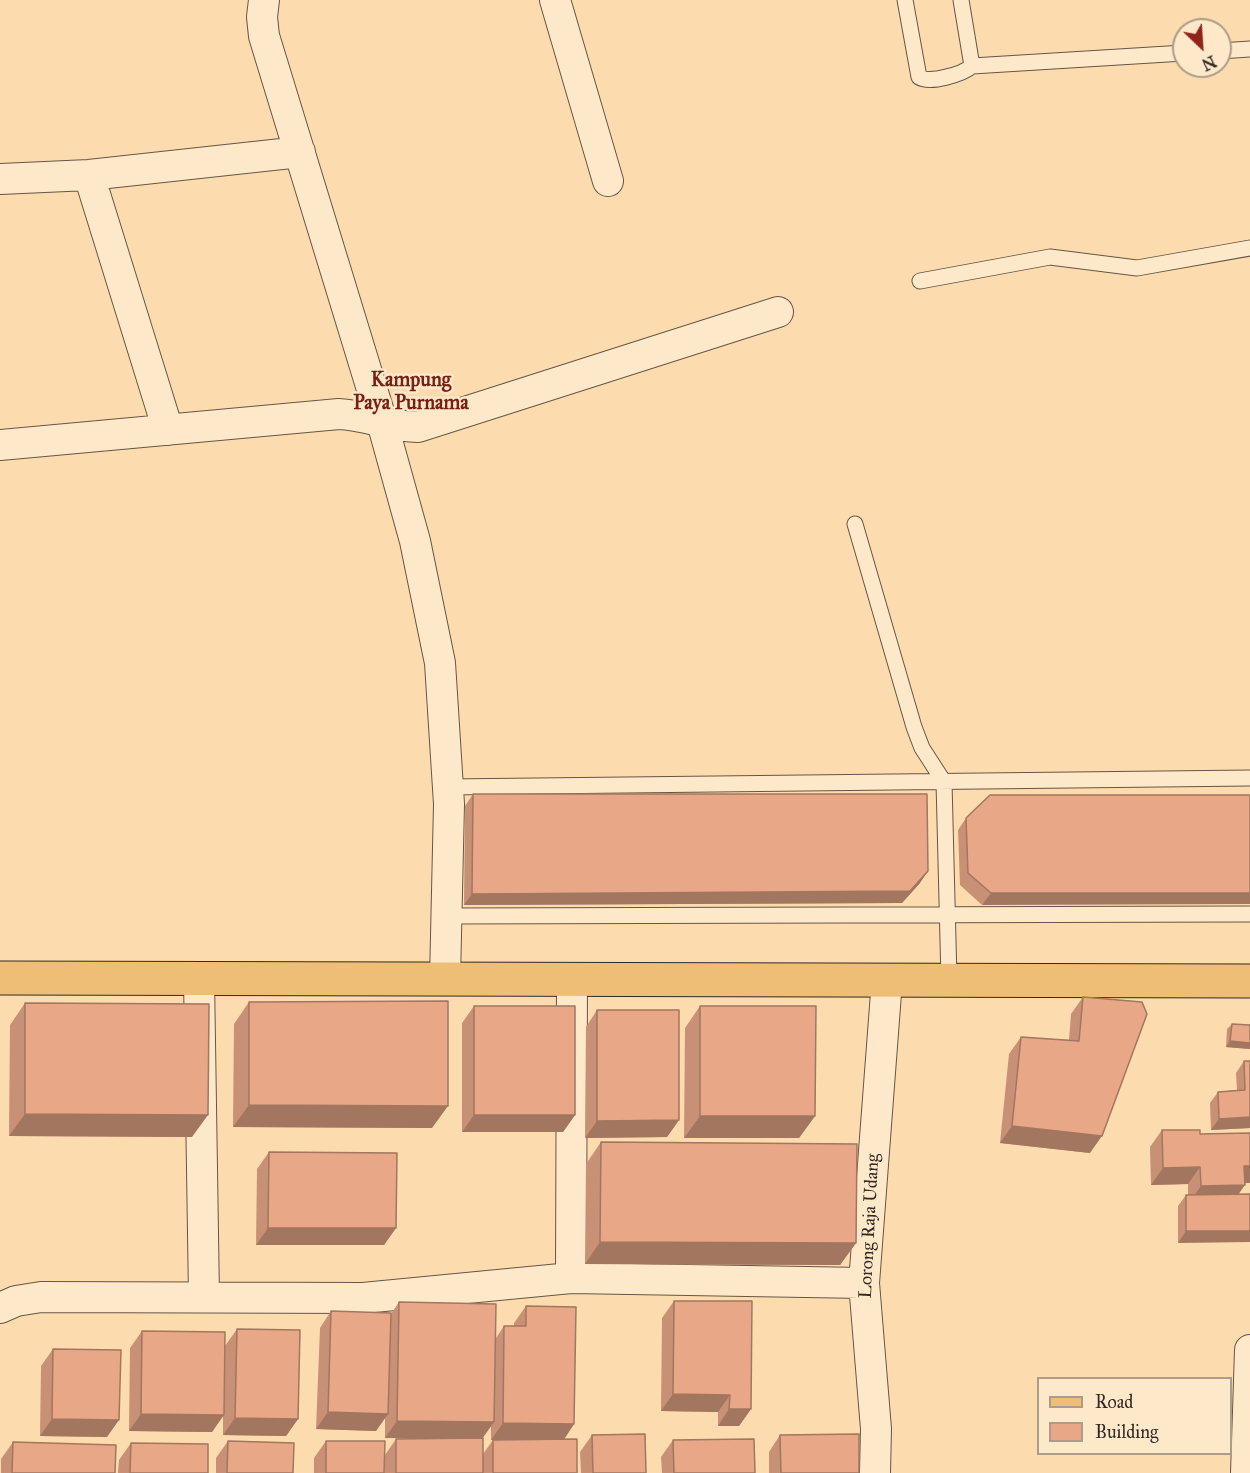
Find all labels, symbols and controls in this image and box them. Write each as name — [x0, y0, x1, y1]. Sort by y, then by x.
north arrow — [1172, 18, 1232, 78]
text: N — [1199, 51, 1219, 74]
district label: Kampung Paya Purnama — [353, 369, 469, 416]
street label: Lorong Raja Udang — [855, 1153, 885, 1299]
legend — [1037, 1377, 1232, 1455]
text: Road — [1095, 1391, 1133, 1413]
text: Building — [1095, 1421, 1158, 1443]

